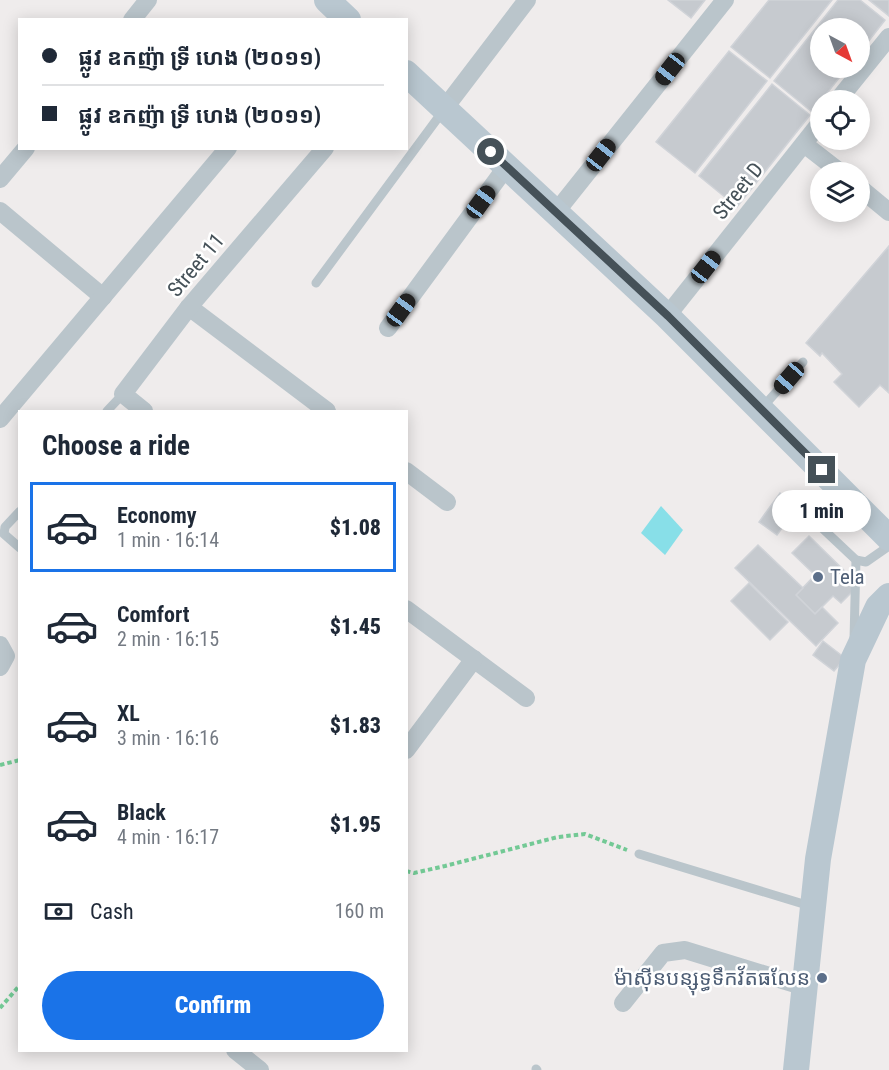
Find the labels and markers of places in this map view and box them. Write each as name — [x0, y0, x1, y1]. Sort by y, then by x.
place label: Tela — [830, 565, 865, 589]
marker: Tela — [811, 570, 825, 584]
place label: ម៉ាស៊ីនបន្សុទ្ធទឹកវ័តធលែន — [614, 965, 810, 996]
marker: ម៉ាស៊ីនបន្សុទ្ធទឹកវ័តធលែន — [815, 971, 829, 985]

